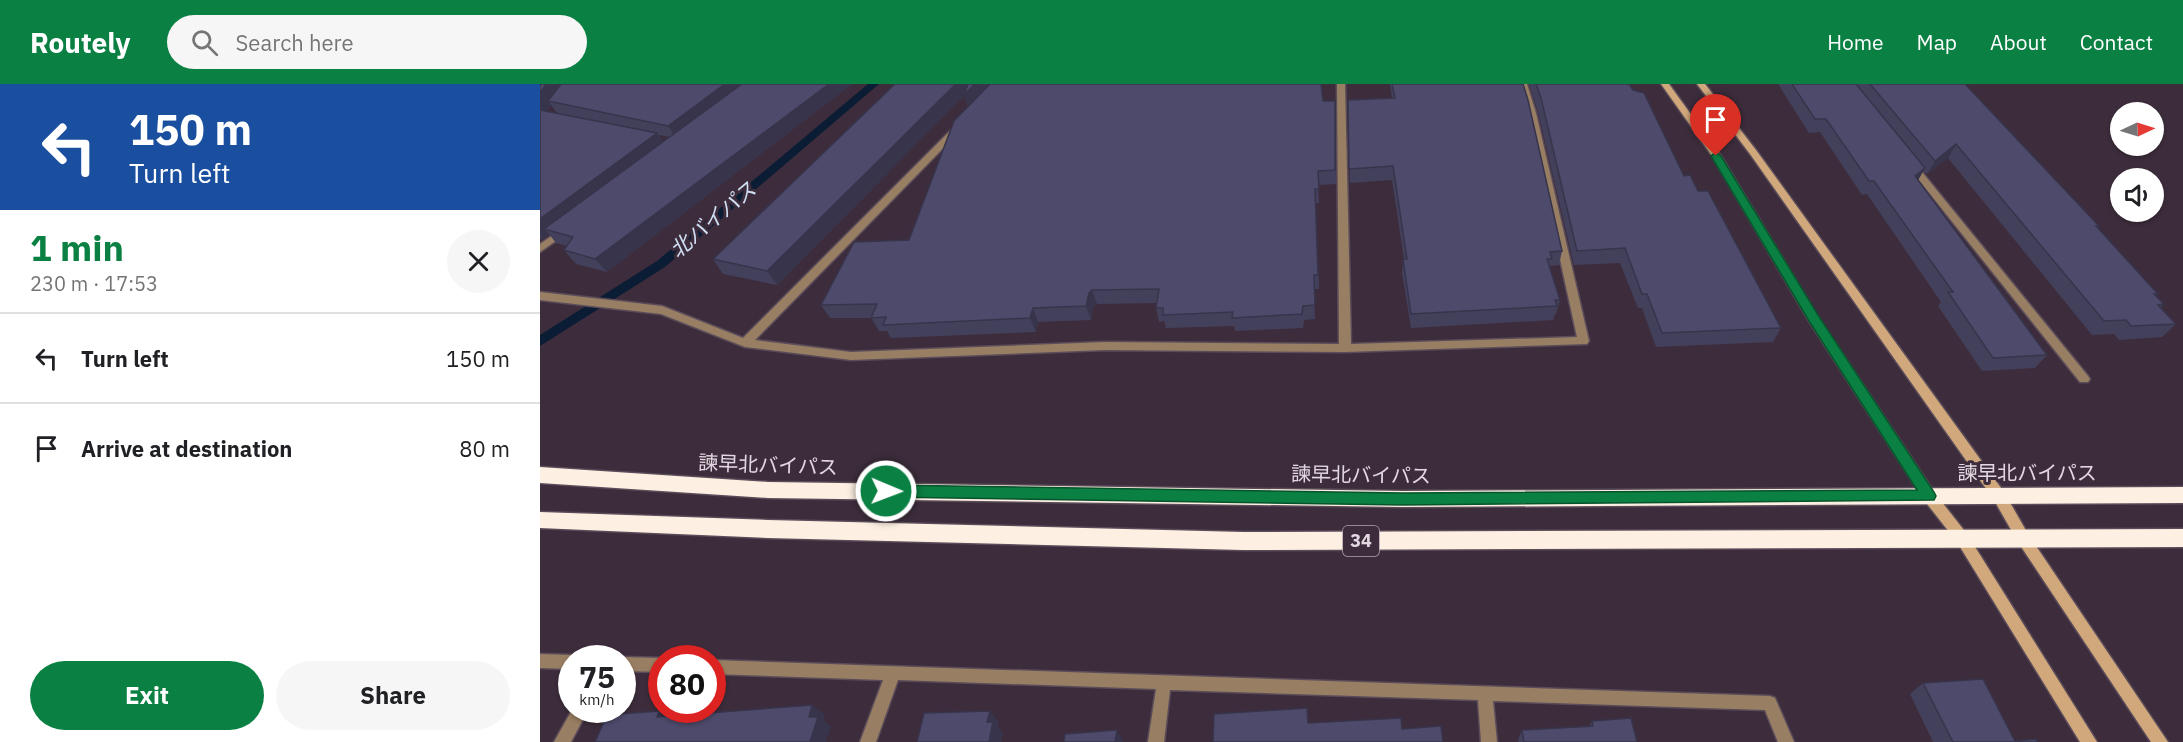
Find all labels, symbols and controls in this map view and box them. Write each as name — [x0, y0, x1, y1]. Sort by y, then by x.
search box — [167, 15, 587, 69]
text: Routely — [30, 24, 131, 61]
icon: search — [188, 26, 221, 59]
text: Search here — [236, 28, 354, 57]
text: Home — [1827, 28, 1884, 56]
text: Map — [1917, 28, 1957, 56]
text: About — [1990, 28, 2047, 56]
text: Contact — [2080, 28, 2153, 56]
pin — [1690, 94, 1741, 156]
text: 150 m — [129, 102, 252, 157]
north arrow — [2110, 102, 2164, 156]
map controls — [2110, 102, 2164, 222]
icon: arrive — [1699, 103, 1732, 136]
icon: left — [30, 108, 108, 186]
text: Turn left — [129, 155, 230, 190]
button: sound — [2110, 168, 2164, 222]
water label: 北バイパス — [663, 175, 761, 264]
text: 1 min — [30, 224, 124, 271]
button: close — [447, 230, 510, 293]
text: 230 m · 17:53 — [30, 270, 158, 297]
icon: left — [30, 342, 63, 375]
text: Turn left — [81, 344, 169, 373]
text: 150 m — [446, 344, 510, 373]
icon: arrive — [30, 432, 63, 465]
text: Arrive at destination — [81, 434, 292, 463]
text: 80 m — [459, 434, 510, 463]
street label: 諫早北バイパス — [698, 449, 838, 480]
position arrow — [854, 459, 918, 523]
street label: 諫早北バイパス — [1957, 459, 2097, 486]
street label: 諫早北バイパス — [1291, 460, 1431, 489]
road number: 34 — [1343, 526, 1379, 556]
speed limit sign: 80 — [648, 645, 726, 723]
text: 75 — [579, 657, 615, 696]
button: Exit — [30, 661, 264, 730]
button: Share — [276, 661, 510, 730]
text: km/h — [579, 690, 615, 709]

